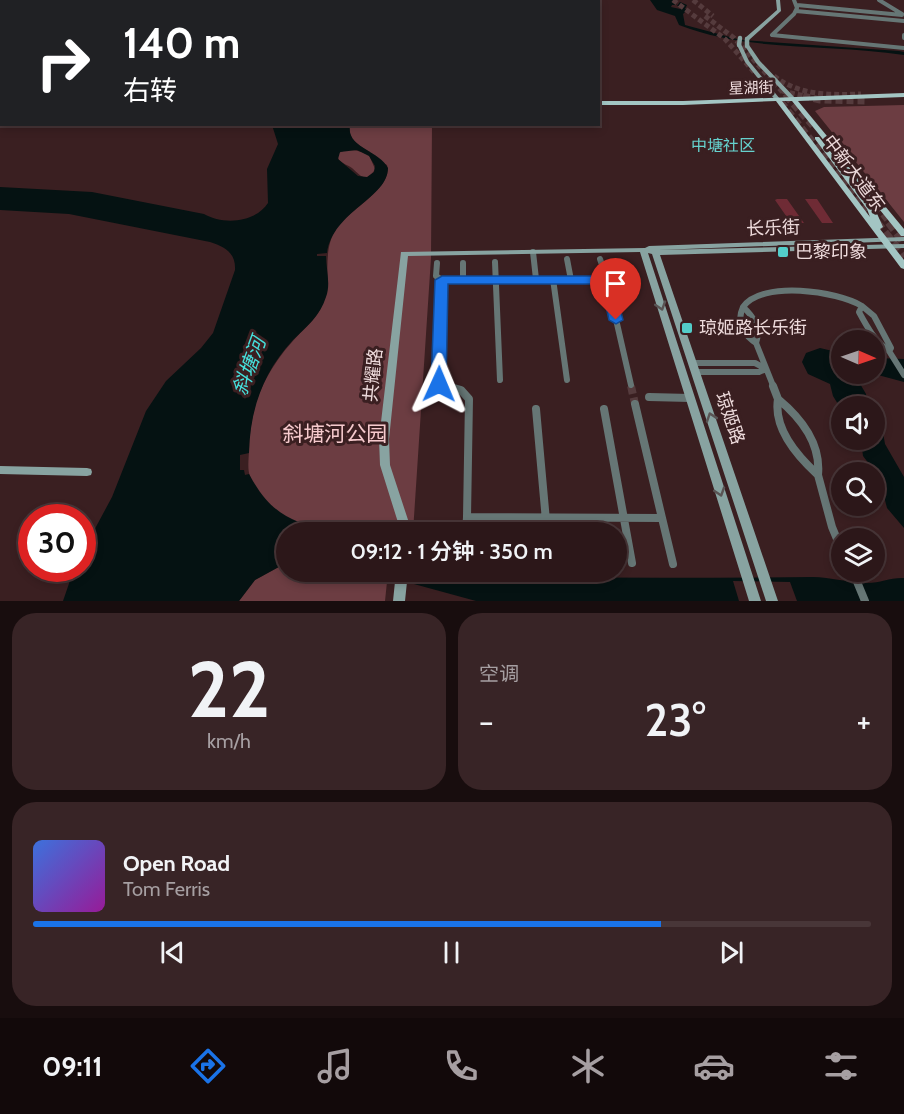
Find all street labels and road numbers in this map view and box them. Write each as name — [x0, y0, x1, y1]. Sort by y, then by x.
street label: 星湖街 — [728, 78, 774, 98]
street label: 中新大道东 — [818, 130, 890, 216]
street label: 长乐街 — [746, 216, 800, 240]
street label: 共耀路 — [359, 347, 387, 403]
street label: 琼姬路 — [711, 389, 749, 447]

